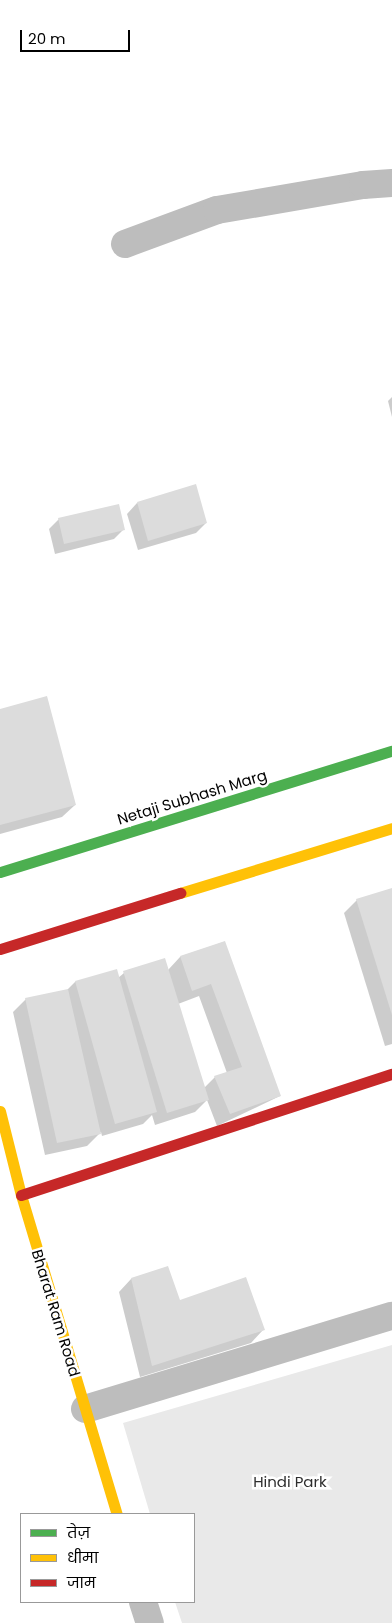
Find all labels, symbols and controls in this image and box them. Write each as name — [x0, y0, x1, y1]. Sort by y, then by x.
scale bar — [22, 20, 132, 52]
text: 20 m — [28, 28, 66, 49]
street label: Netaji Subhash Marg — [115, 766, 269, 828]
street label: Bharat Ram Road — [28, 1247, 84, 1379]
park label: Hindi Park — [253, 1473, 327, 1491]
legend — [20, 1513, 195, 1603]
text: तेज़ — [67, 1522, 90, 1543]
text: धीमा — [67, 1547, 98, 1568]
text: जाम — [67, 1572, 96, 1593]

